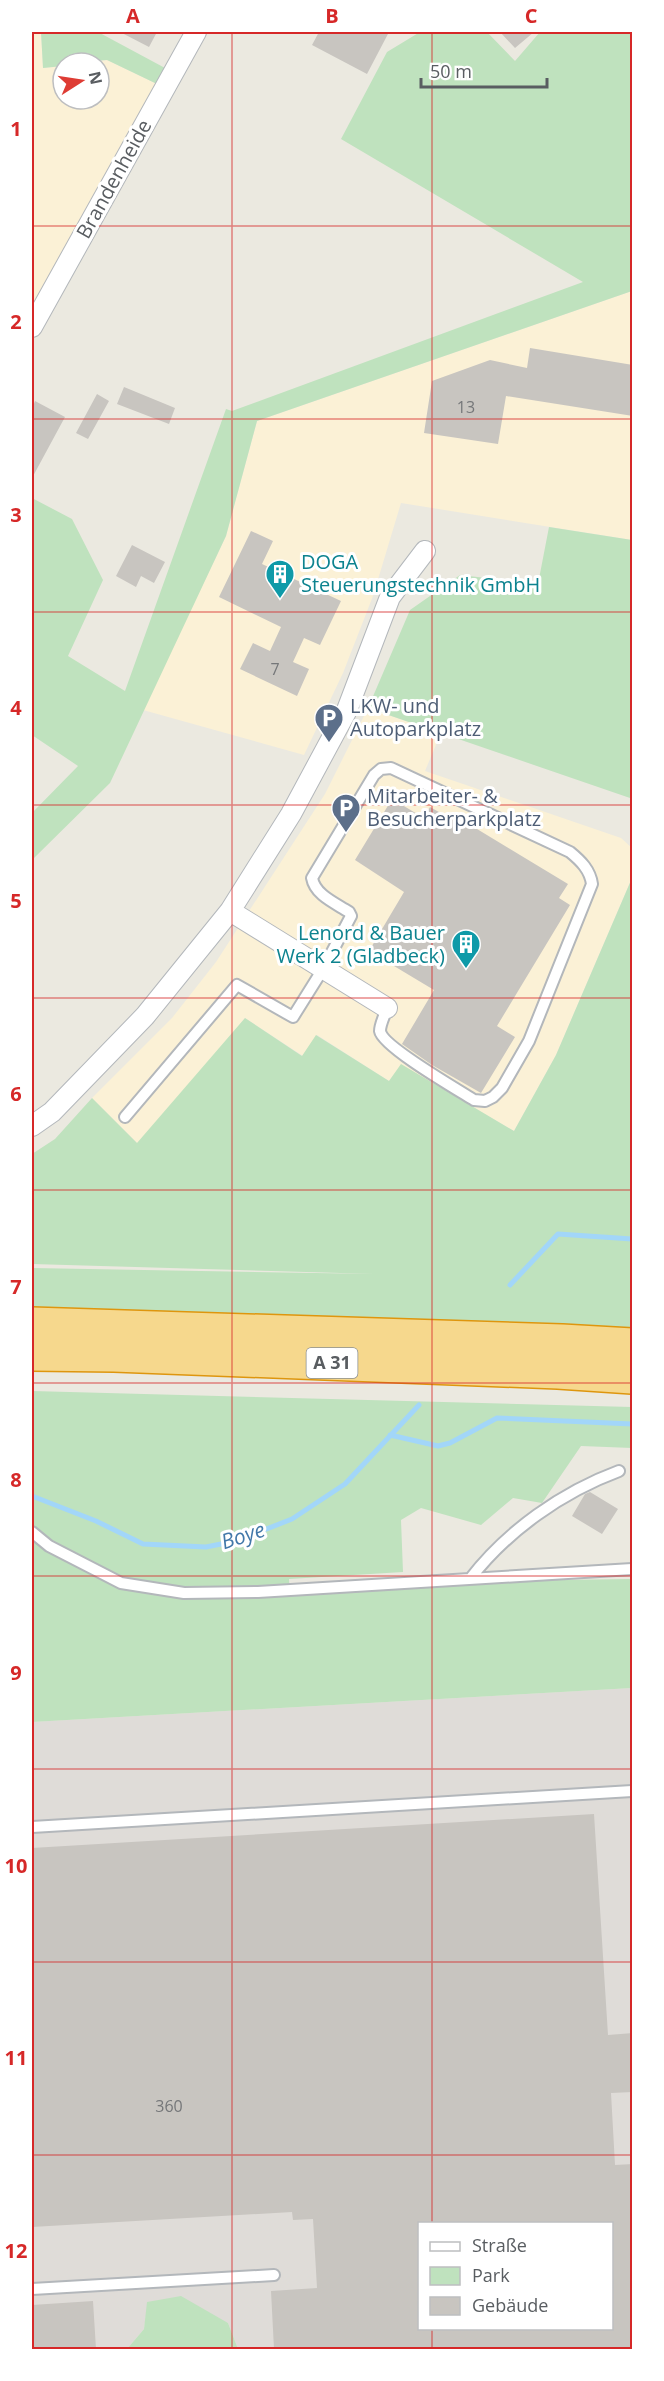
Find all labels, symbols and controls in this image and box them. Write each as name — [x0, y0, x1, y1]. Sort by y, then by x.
text: A — [126, 2, 140, 29]
text: B — [325, 2, 339, 29]
text: C — [525, 2, 538, 29]
north arrow — [51, 51, 111, 111]
scale bar — [421, 51, 547, 89]
text: 50 m — [430, 59, 472, 83]
text: N — [84, 69, 108, 87]
street label: Brandenheide — [70, 114, 157, 243]
text: 1 — [10, 115, 22, 142]
text: 2 — [10, 308, 22, 335]
house number: 13 — [457, 396, 475, 418]
text: 3 — [10, 501, 22, 528]
place label: DOGA Steuerungstechnik GmbH — [301, 548, 540, 598]
building icon: DOGA Steuerungstechnik GmbH — [264, 558, 296, 600]
house number: 7 — [270, 658, 280, 680]
place label: LKW- und Autoparkplatz — [350, 692, 481, 742]
text: 4 — [10, 694, 22, 721]
parking icon: LKW- und Autoparkplatz — [313, 702, 345, 744]
place label: Mitarbeiter- & Besucherparkplatz — [367, 782, 541, 832]
parking icon: Mitarbeiter- & Besucherparkplatz — [330, 792, 362, 834]
text: 5 — [10, 887, 22, 914]
place label: Lenord & Bauer Werk 2 (Gladbeck) — [277, 919, 445, 969]
building icon: Lenord & Bauer Werk 2 (Gladbeck) — [450, 928, 482, 970]
text: 6 — [10, 1080, 22, 1107]
text: 7 — [10, 1273, 22, 1300]
road number: A 31 — [306, 1348, 358, 1378]
text: 8 — [10, 1466, 22, 1493]
water label: Boye — [217, 1515, 268, 1555]
text: 9 — [10, 1659, 22, 1686]
text: 10 — [5, 1852, 27, 1879]
text: 11 — [5, 2044, 27, 2071]
house number: 360 — [155, 2095, 183, 2117]
legend — [418, 2222, 613, 2330]
text: Straße — [472, 2233, 527, 2257]
text: 12 — [5, 2237, 27, 2264]
text: Park — [472, 2263, 510, 2287]
text: Gebäude — [472, 2293, 548, 2317]

